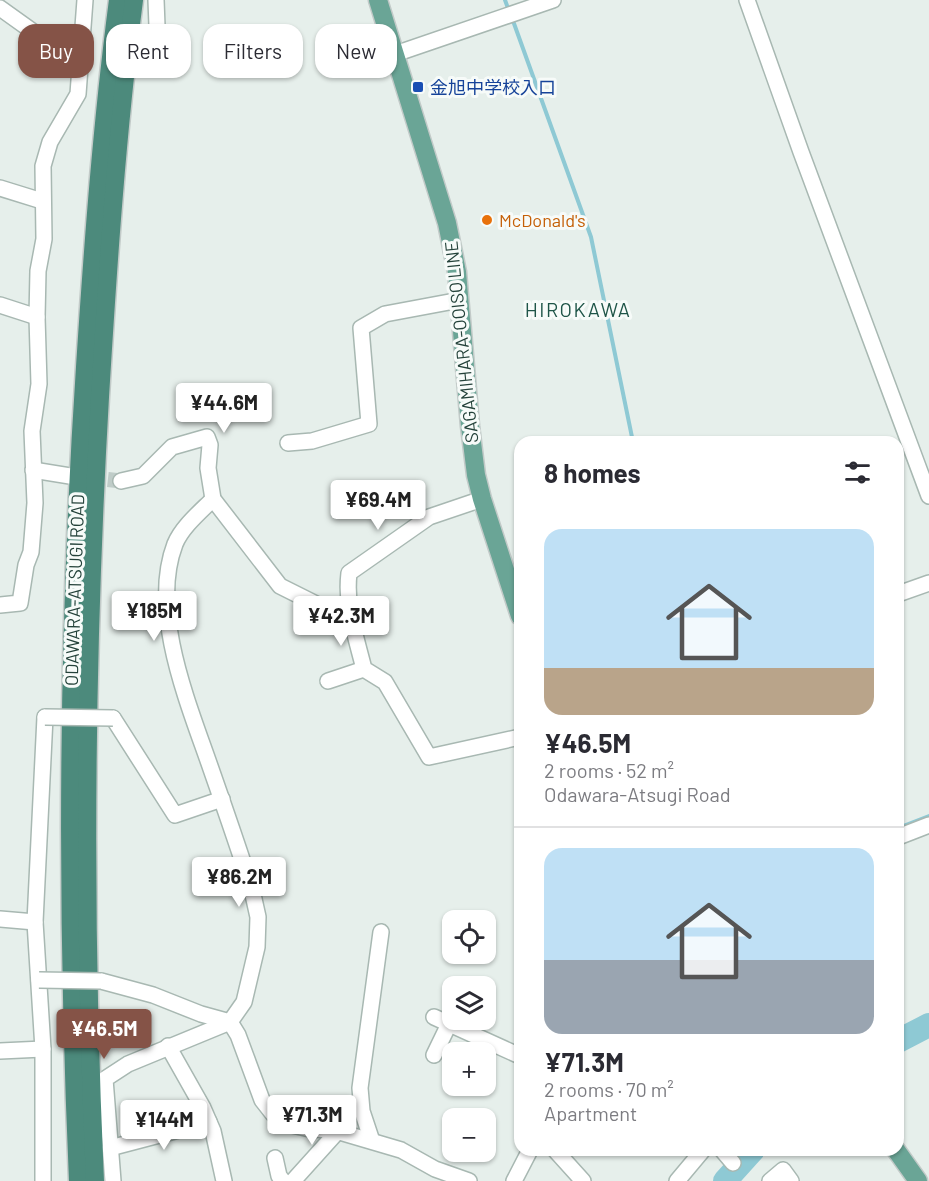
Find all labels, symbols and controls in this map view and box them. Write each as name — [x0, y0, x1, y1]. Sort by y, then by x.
chip: Buy — [18, 24, 94, 78]
chip: Rent — [106, 24, 191, 78]
chip: Filters — [203, 24, 303, 78]
chip: New — [315, 24, 397, 78]
place label: 金旭中学校入口 — [430, 76, 556, 98]
marker: 金旭中学校入口 — [411, 80, 425, 94]
place label: McDonald's — [499, 209, 586, 231]
marker: McDonald's — [480, 213, 494, 227]
street label: SAGAMIHARA-OOISO LINE — [439, 240, 483, 444]
district label: HIROKAWA — [525, 297, 631, 321]
pin: ¥44.6M — [175, 383, 273, 434]
text: ¥44.6M — [190, 390, 258, 414]
icon: filters — [841, 456, 874, 489]
text: 8 homes — [544, 457, 641, 488]
pin: ¥69.4M — [329, 480, 427, 531]
text: ¥69.4M — [345, 487, 411, 511]
street label: ODAWARA-ATSUGI ROAD — [60, 494, 88, 686]
icon: home — [655, 568, 763, 676]
pin: ¥185M — [112, 591, 196, 642]
pin: ¥42.3M — [292, 596, 390, 647]
text: ¥185M — [126, 598, 182, 622]
text: ¥42.3M — [307, 603, 375, 627]
text: ¥46.5M — [544, 727, 631, 758]
text: 2 rooms · 52 m² — [544, 758, 674, 782]
text: Odawara-Atsugi Road — [544, 782, 731, 806]
pin: ¥86.2M — [190, 857, 288, 908]
text: ¥86.2M — [206, 864, 272, 888]
icon: home — [655, 887, 763, 995]
map controls — [442, 910, 496, 1162]
button: locate — [442, 910, 496, 964]
button: layers — [442, 976, 496, 1030]
pin: ¥46.5M — [55, 1009, 153, 1060]
text: ¥46.5M — [70, 1016, 138, 1040]
button: + — [442, 1042, 496, 1096]
text: ¥71.3M — [544, 1046, 624, 1077]
text: 2 rooms · 70 m² — [544, 1077, 674, 1101]
pin: ¥71.3M — [263, 1095, 361, 1146]
pin: ¥144M — [122, 1100, 206, 1151]
text: Apartment — [544, 1101, 637, 1125]
text: ¥71.3M — [281, 1102, 343, 1126]
text: ¥144M — [134, 1107, 194, 1131]
button: − — [442, 1108, 496, 1162]

